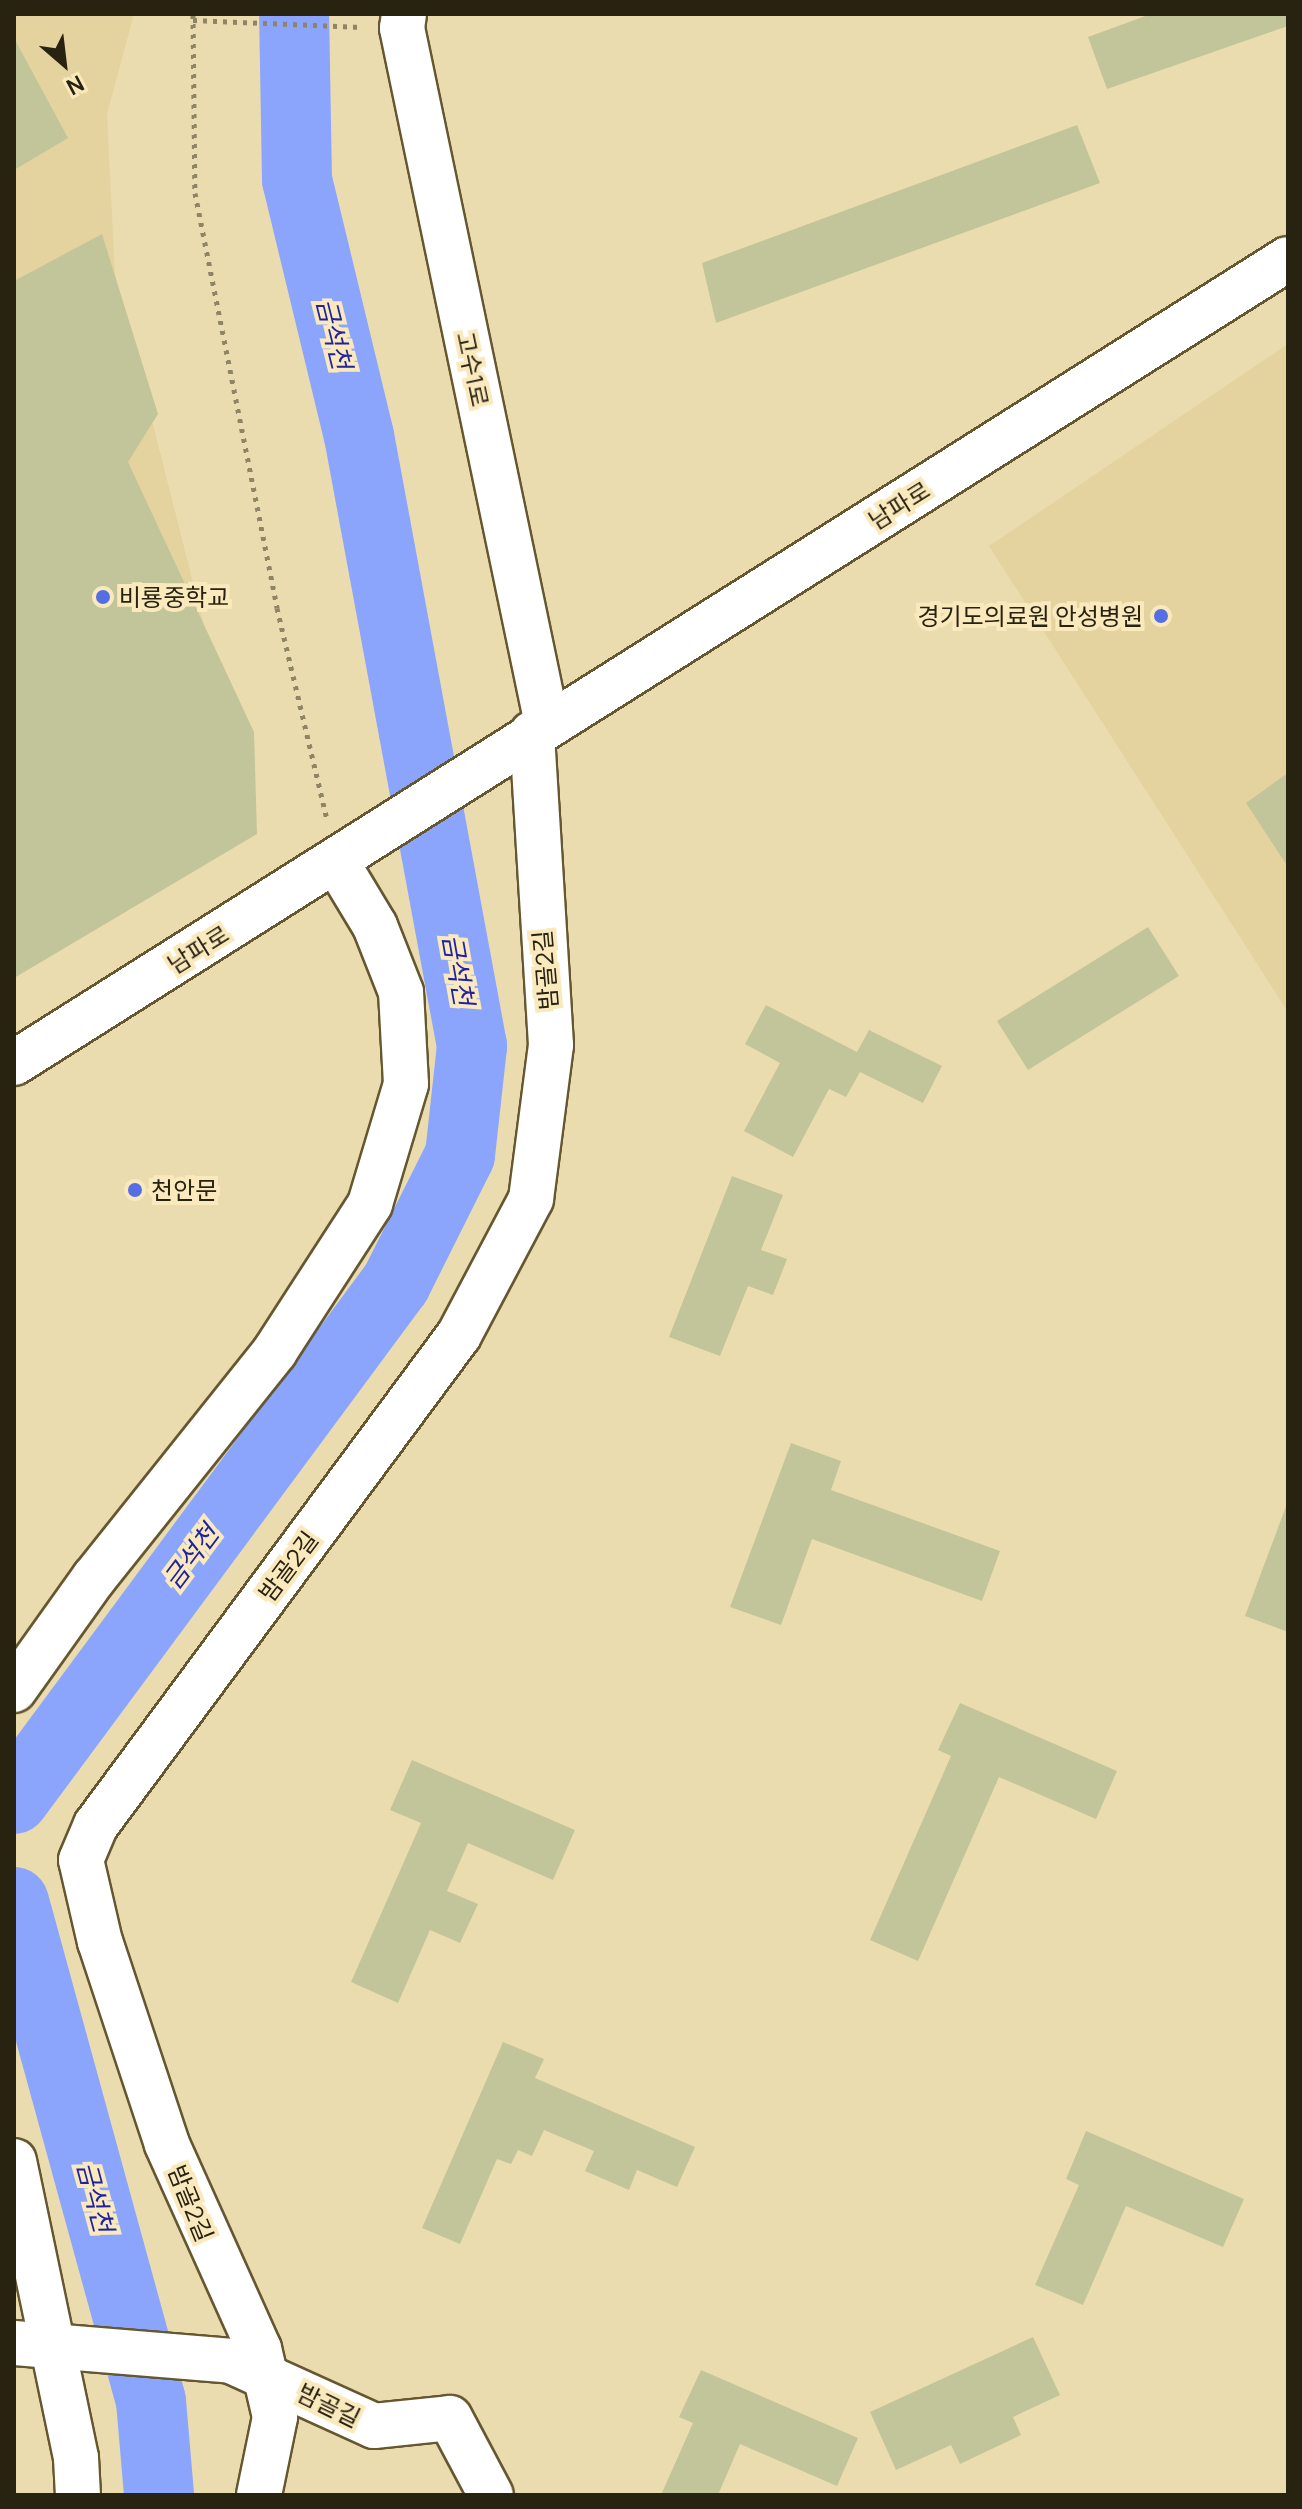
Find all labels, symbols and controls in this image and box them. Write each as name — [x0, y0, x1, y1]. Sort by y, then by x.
north arrow — [24, 24, 104, 104]
text: N — [61, 68, 89, 102]
water label: 금석천 — [310, 295, 358, 373]
street label: 고수1로 — [451, 329, 495, 409]
street label: 남파로 — [863, 475, 935, 535]
place label: 비룡중학교 — [119, 583, 229, 611]
marker: 비룡중학교 — [94, 588, 112, 606]
place label: 경기도의료원 안성병원 — [917, 602, 1143, 630]
marker: 경기도의료원 안성병원 — [1150, 605, 1172, 627]
street label: 남파로 — [162, 919, 234, 979]
street label: 밤골2길 — [527, 929, 563, 1011]
water label: 금석천 — [436, 932, 480, 1008]
place label: 천안문 — [151, 1176, 217, 1204]
marker: 천안문 — [126, 1181, 144, 1199]
water label: 금석천 — [157, 1519, 225, 1595]
street label: 밤골2길 — [252, 1525, 324, 1607]
water label: 금석천 — [71, 2158, 119, 2236]
street label: 밤골2길 — [163, 2161, 219, 2245]
street label: 밤골길 — [293, 2378, 365, 2432]

